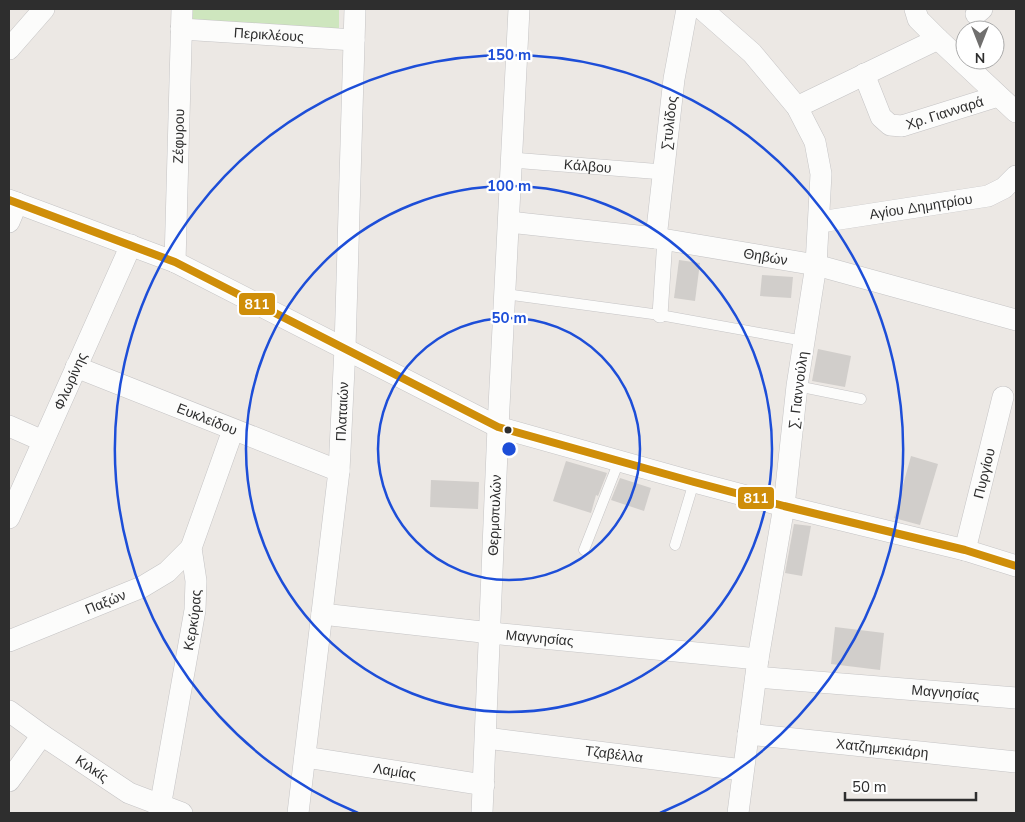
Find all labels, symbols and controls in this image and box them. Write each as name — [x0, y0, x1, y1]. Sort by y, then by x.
north arrow — [955, 20, 1005, 70]
street label: Περικλέους — [233, 23, 305, 47]
text: 150 m — [487, 45, 531, 65]
text: N — [975, 48, 985, 67]
street label: Χρ. Γιανναρά — [903, 92, 986, 134]
street label: Στυλίδος — [657, 95, 682, 151]
street label: Ζέφυρου — [169, 108, 189, 164]
street label: Κάλβου — [563, 155, 612, 178]
text: 100 m — [487, 176, 531, 196]
street label: Αγίου Δημητρίου — [868, 190, 974, 224]
street label: Θηβών — [742, 244, 789, 270]
line badge: 811 — [238, 292, 276, 316]
text: 811 — [244, 295, 270, 314]
text: 50 m — [491, 308, 527, 328]
street label: Φλωρίνης — [49, 349, 92, 413]
street label: Σ. Γιαννούλη — [784, 350, 813, 430]
street label: Πλαταιών — [331, 381, 353, 442]
street label: Ευκλείδου — [174, 399, 240, 440]
unlabelled marker — [503, 425, 513, 435]
centre of rings — [500, 440, 518, 458]
street label: Πυργίου — [969, 446, 1000, 501]
street label: Θερμοπυλών — [484, 474, 506, 556]
line badge: 811 — [737, 486, 775, 510]
text: 811 — [743, 489, 769, 508]
street label: Παξών — [82, 586, 129, 619]
street label: Κερκύρας — [179, 589, 206, 652]
street label: Μαγνησίας — [505, 625, 575, 651]
street label: Μαγνησίας — [911, 681, 980, 705]
street label: Χατζημπεκιάρη — [835, 734, 929, 763]
street label: Τζαβέλλα — [584, 741, 644, 767]
street label: Κιλκίς — [71, 751, 112, 787]
street label: Λαμίας — [372, 759, 418, 784]
scale bar — [845, 770, 976, 802]
text: 50 m — [852, 777, 887, 797]

